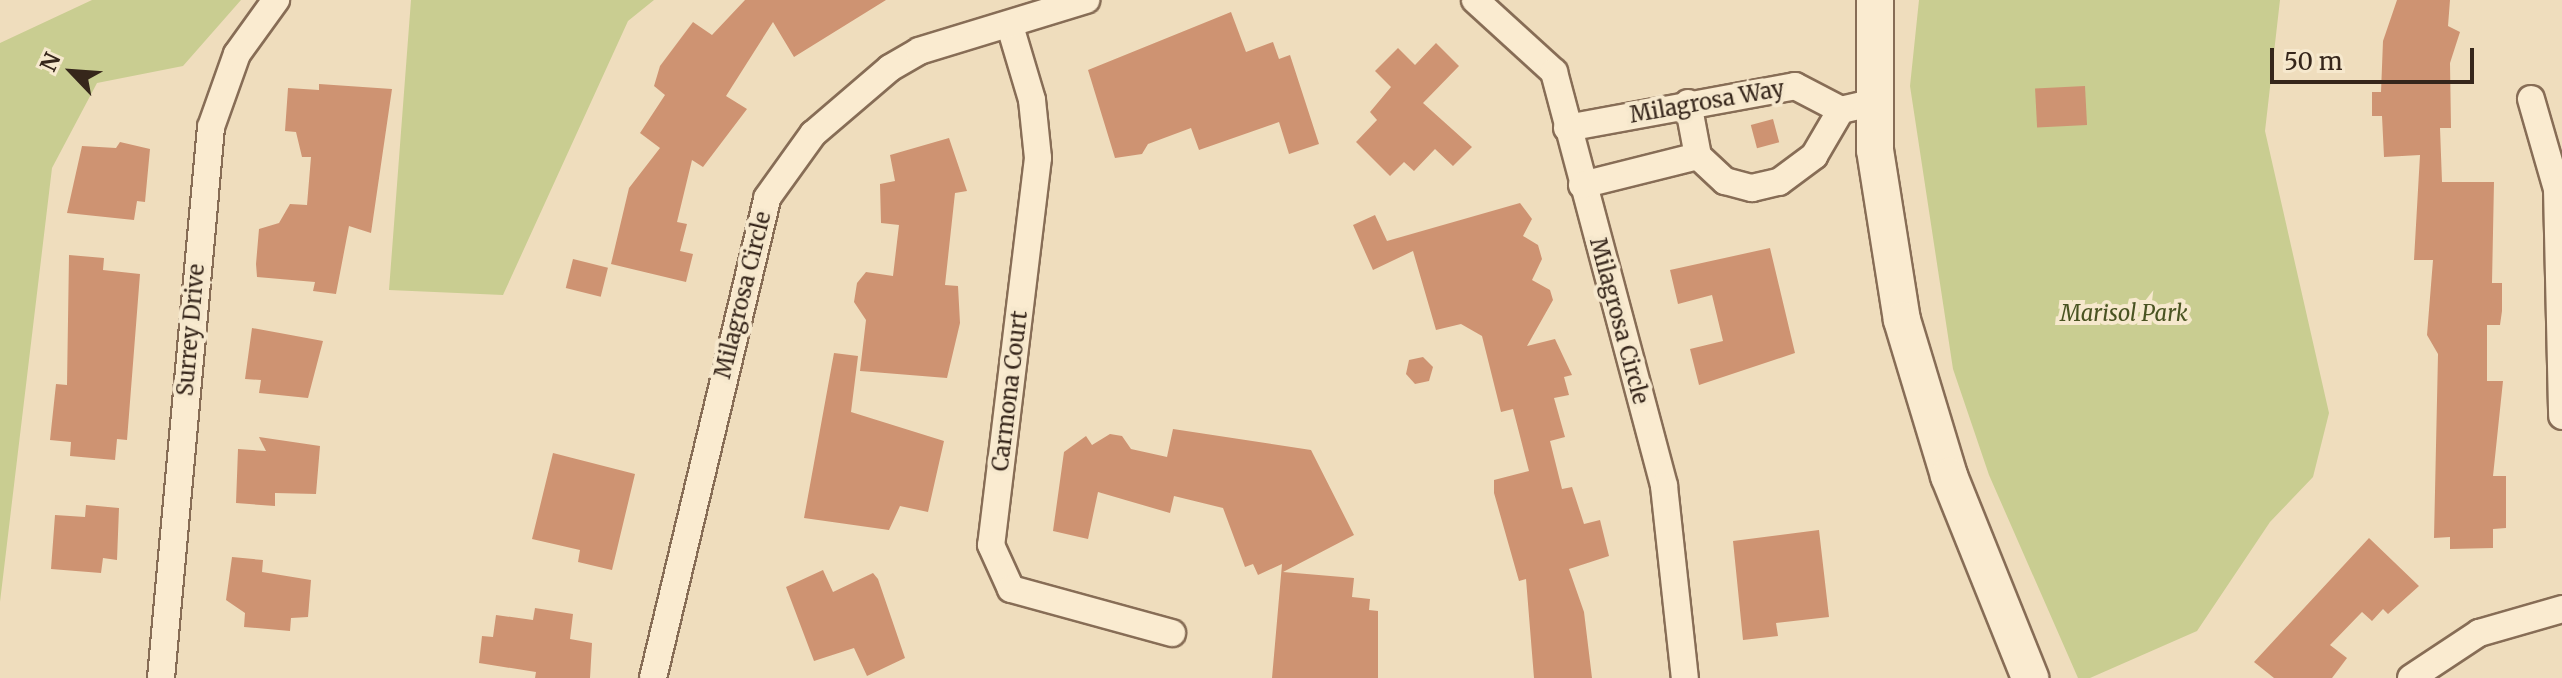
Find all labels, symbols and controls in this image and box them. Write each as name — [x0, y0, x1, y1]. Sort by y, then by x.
north arrow — [32, 32, 112, 112]
scale bar — [2274, 32, 2478, 82]
text: 50 m — [2284, 46, 2343, 77]
text: N — [34, 48, 67, 76]
street label: Milagrosa Way — [1628, 75, 1786, 129]
street label: Milagrosa Circle — [710, 209, 776, 381]
street label: Milagrosa Circle — [1584, 235, 1654, 407]
street label: Surrey Drive — [172, 263, 210, 397]
park label: Marisol Park — [2060, 301, 2188, 327]
street label: Carmona Court — [987, 309, 1033, 473]

